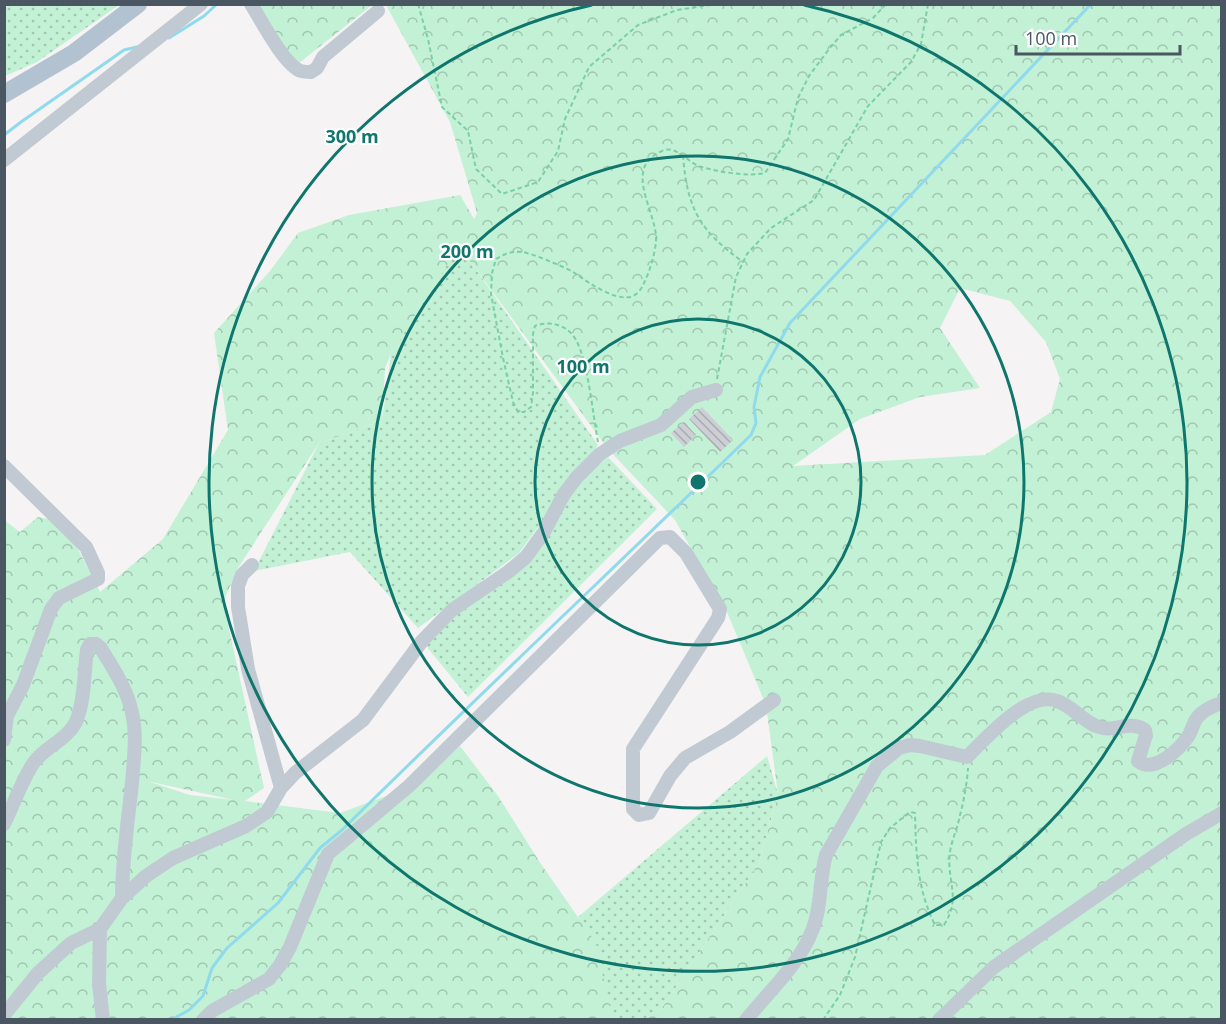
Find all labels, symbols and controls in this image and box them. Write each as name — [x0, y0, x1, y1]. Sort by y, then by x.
scale bar — [1016, 18, 1180, 56]
text: 100 m — [1025, 26, 1077, 50]
text: 300 m — [325, 124, 379, 148]
text: 200 m — [440, 239, 494, 263]
text: 100 m — [556, 354, 610, 378]
centre of rings — [688, 472, 708, 492]

